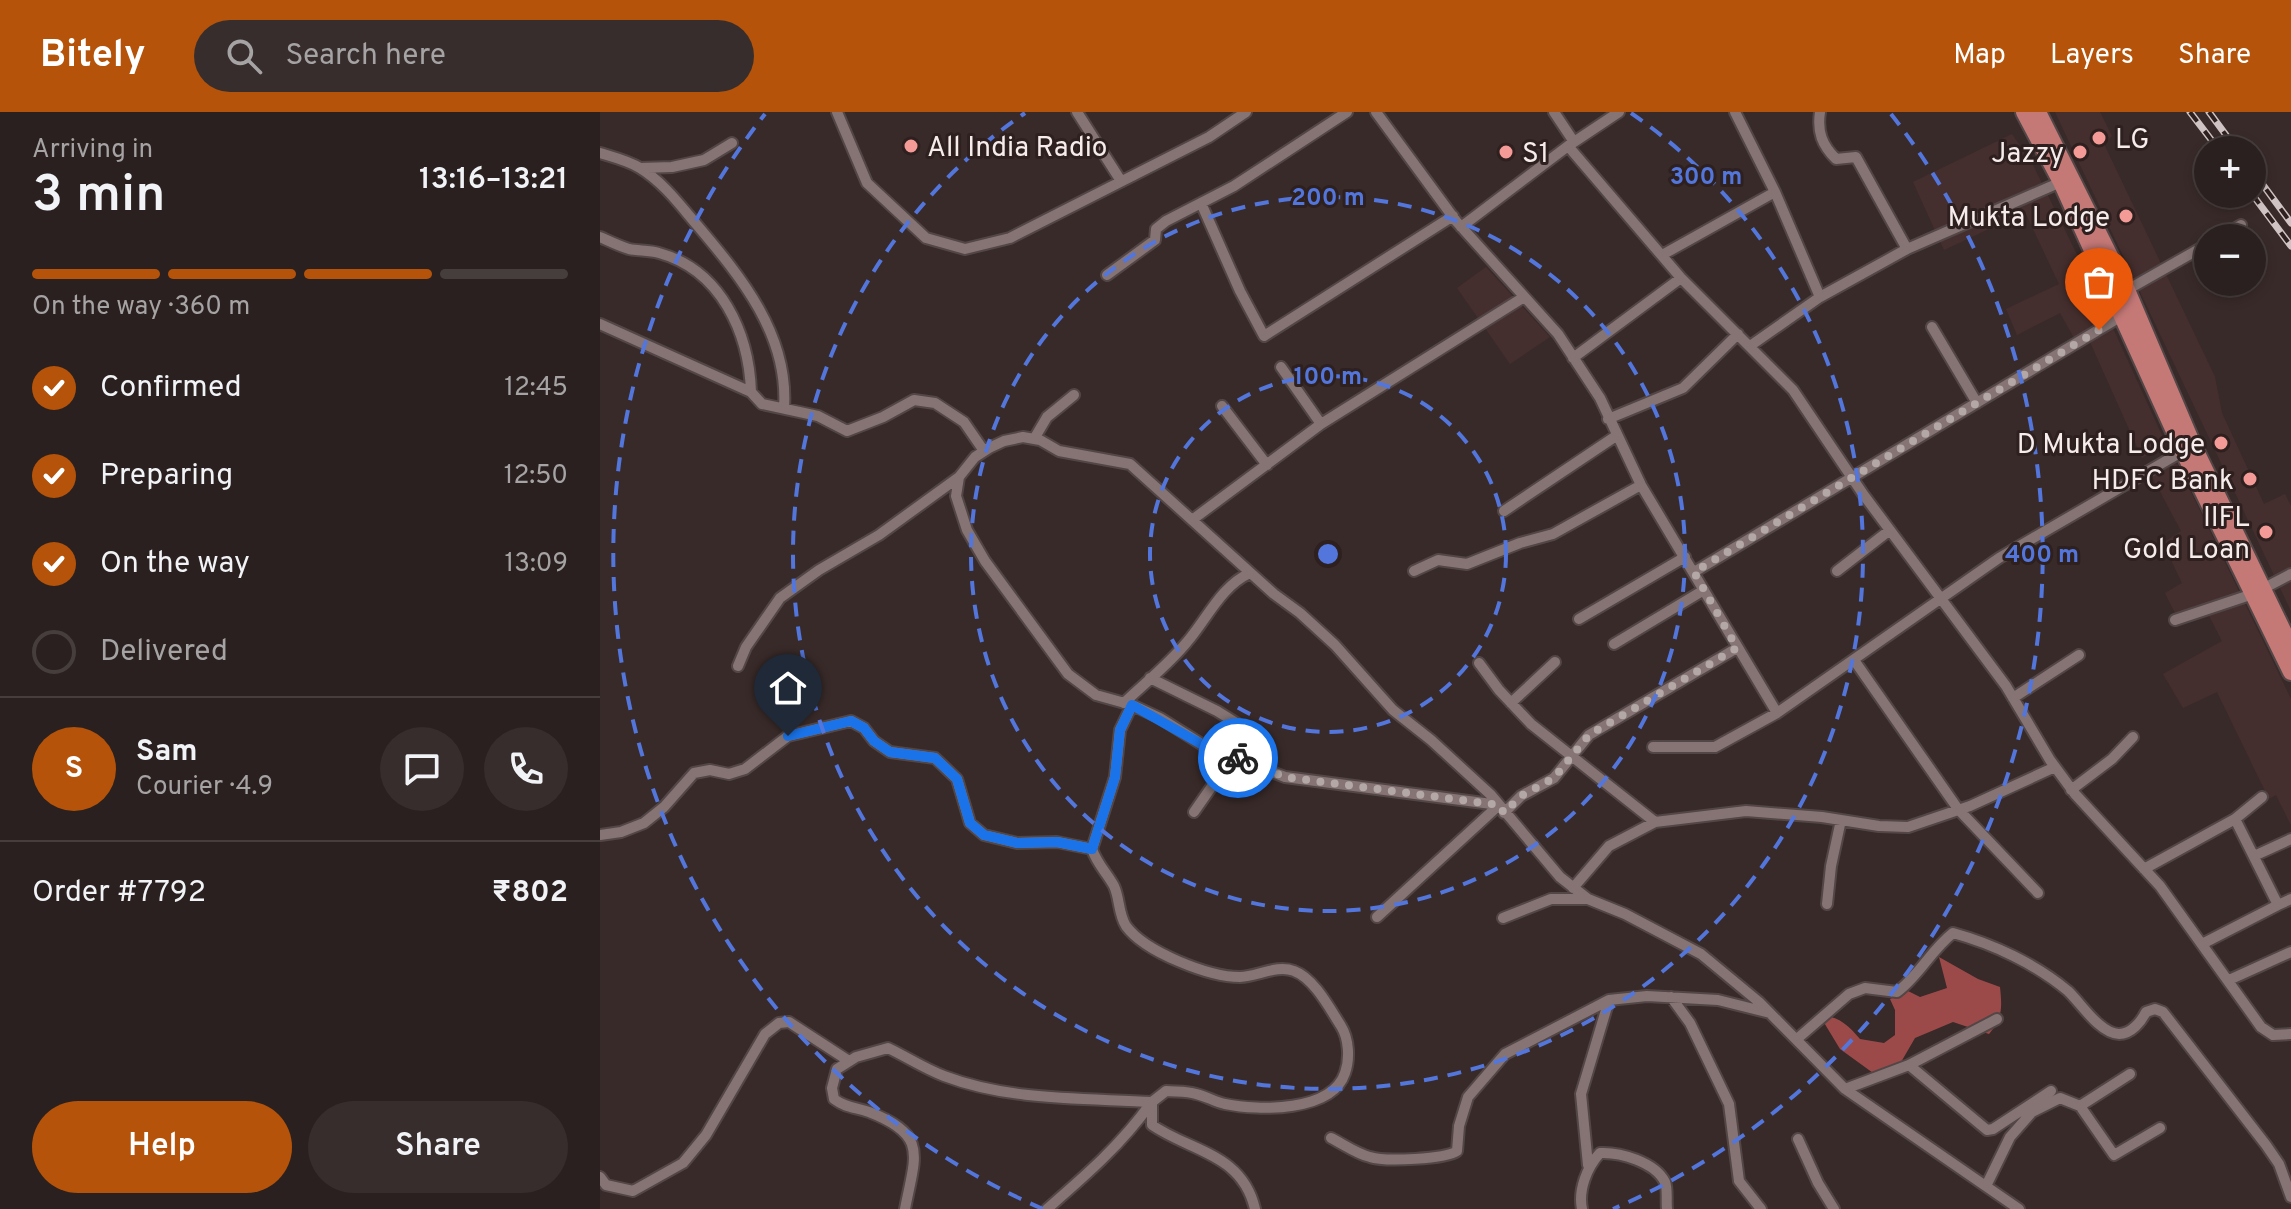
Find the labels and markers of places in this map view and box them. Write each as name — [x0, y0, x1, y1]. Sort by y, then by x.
place label: LG — [2115, 123, 2150, 159]
marker: LG — [2090, 129, 2108, 147]
place label: All India Radio — [927, 131, 1107, 167]
marker: All India Radio — [902, 137, 920, 155]
place label: S1 — [1522, 137, 1549, 173]
place label: Jazzy — [1991, 137, 2064, 173]
marker: S1 — [1497, 143, 1515, 161]
marker: Jazzy — [2071, 143, 2089, 161]
place label: Mukta Lodge — [1947, 201, 2110, 237]
marker: Mukta Lodge — [2117, 207, 2135, 225]
pin — [2065, 248, 2133, 330]
place label: D Mukta Lodge — [2017, 428, 2205, 464]
marker: D Mukta Lodge — [2212, 434, 2230, 452]
place label: HDFC Bank — [2092, 464, 2234, 500]
marker: HDFC Bank — [2241, 470, 2259, 488]
place label: IIFL Gold Loan — [2123, 501, 2250, 569]
marker: IIFL Gold Loan — [2257, 523, 2275, 541]
centre of rings — [1314, 540, 1342, 568]
pin — [754, 654, 822, 736]

